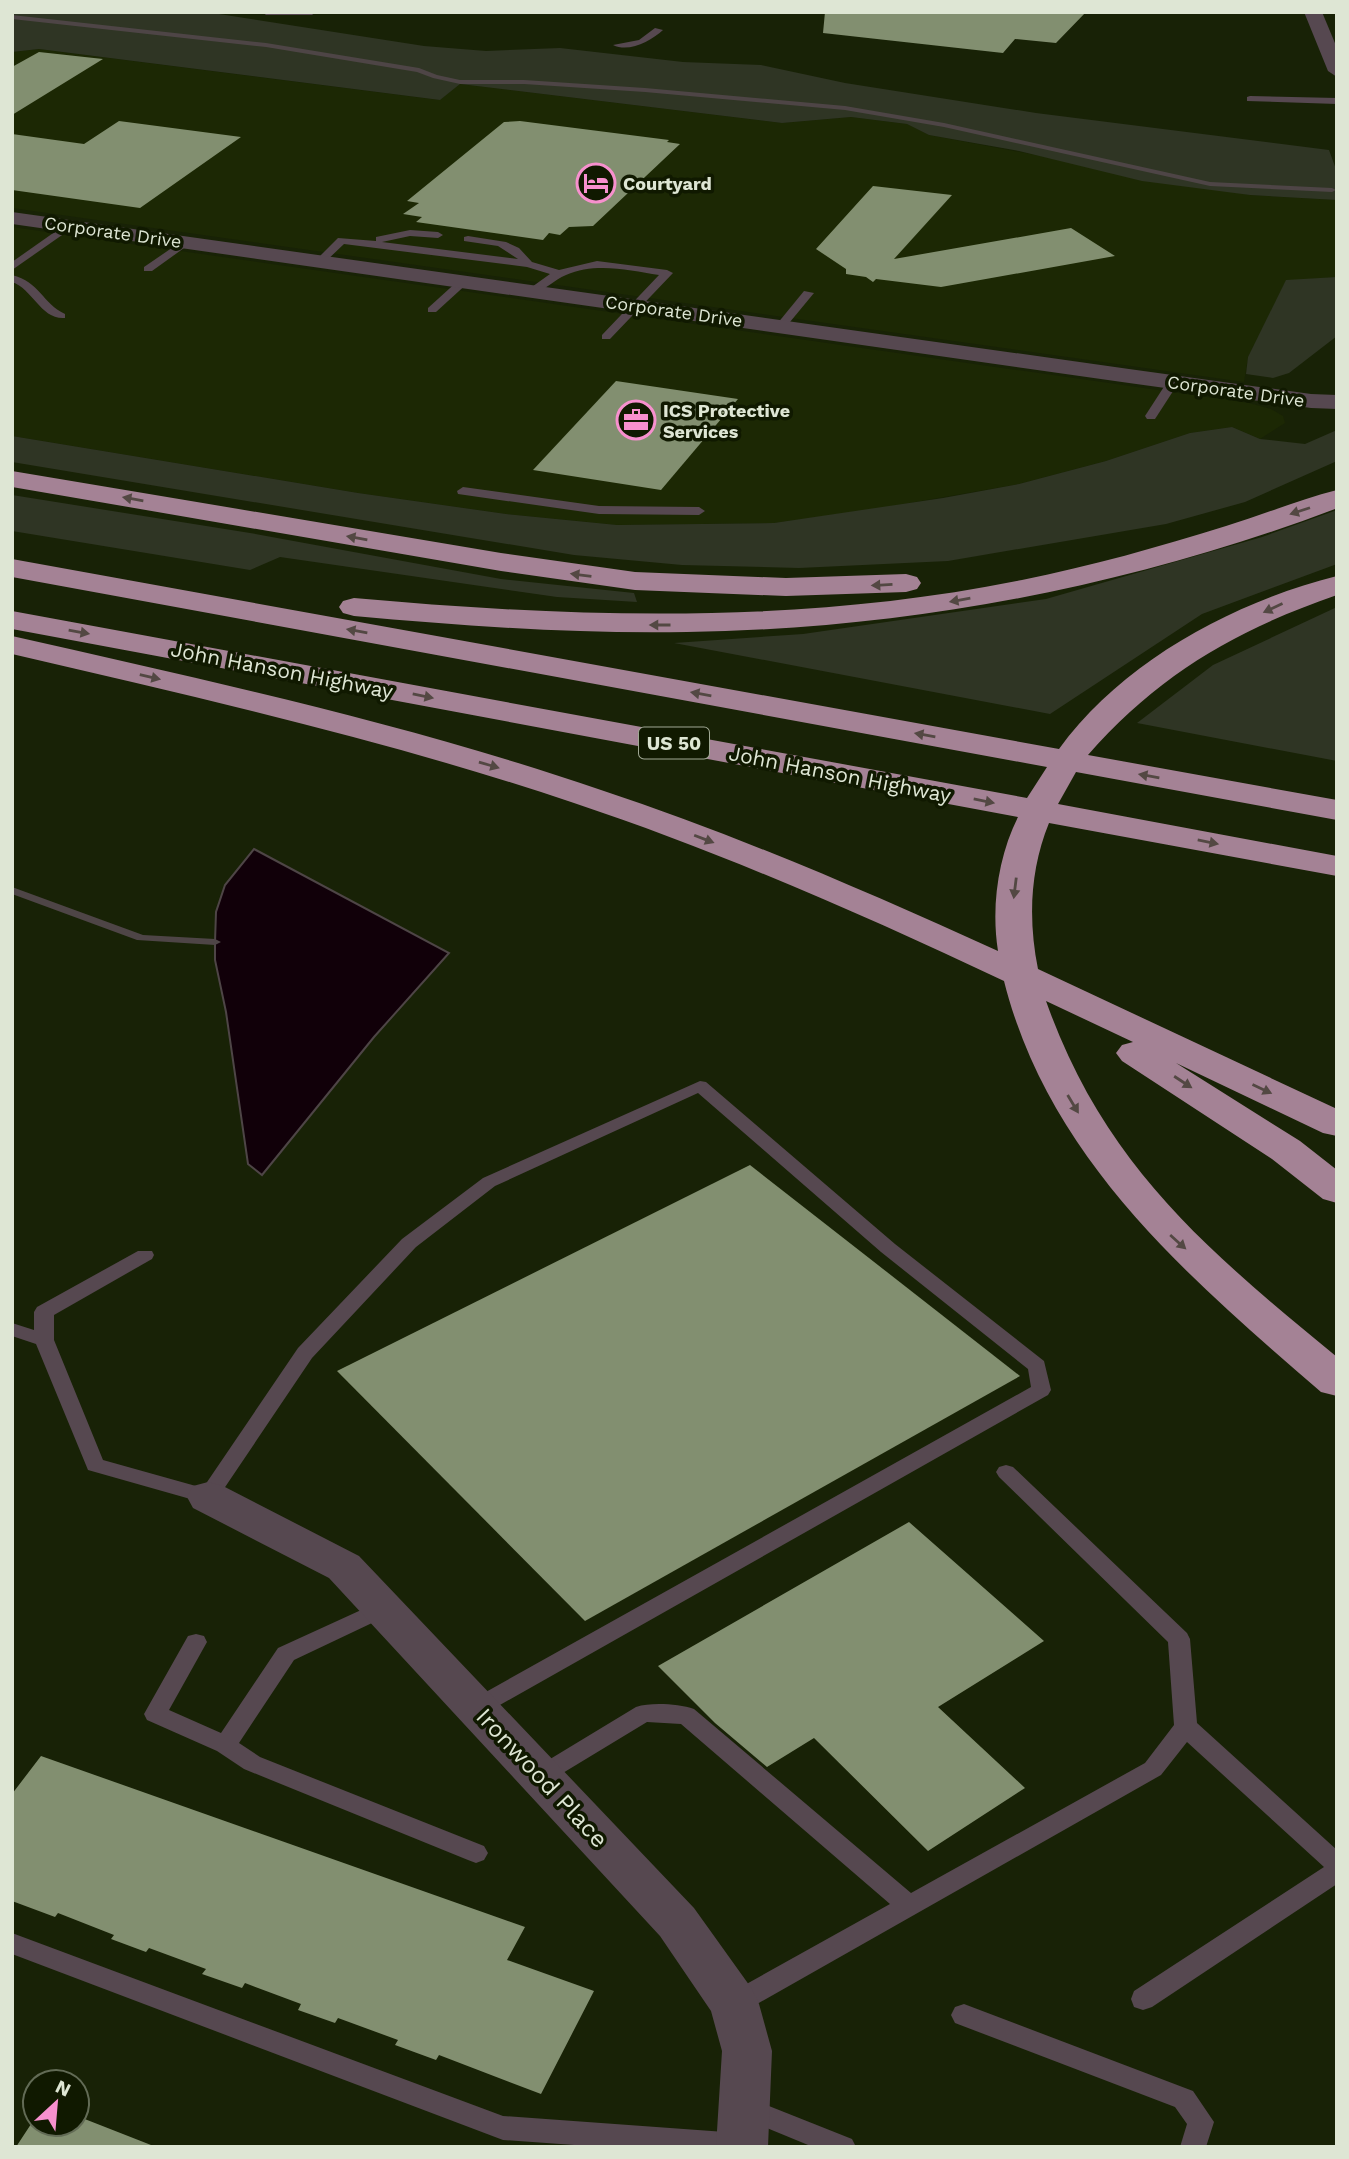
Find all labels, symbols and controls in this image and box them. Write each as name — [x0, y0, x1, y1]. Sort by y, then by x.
hotel icon: Courtyard — [575, 162, 617, 204]
place label: Courtyard — [623, 173, 712, 194]
street label: Corporate Drive — [43, 212, 183, 252]
street label: Corporate Drive — [604, 291, 744, 331]
street label: Corporate Drive — [1166, 371, 1306, 411]
office icon: ICS Protective Services — [615, 399, 657, 441]
place label: ICS Protective Services — [663, 400, 790, 442]
one-way arrow — [122, 494, 144, 505]
one-way arrow — [1289, 506, 1310, 517]
one-way arrow — [346, 532, 368, 543]
one-way arrow — [570, 569, 592, 580]
one-way arrow — [871, 579, 893, 590]
one-way arrow — [949, 595, 971, 606]
one-way arrow — [1262, 603, 1283, 614]
one-way arrow — [649, 619, 671, 631]
one-way arrow — [346, 625, 368, 636]
one-way arrow — [68, 627, 90, 638]
street label: John Hanson Highway — [169, 636, 395, 704]
one-way arrow — [140, 672, 162, 683]
one-way arrow — [690, 688, 712, 699]
one-way arrow — [412, 691, 434, 702]
road number: US 50 — [639, 728, 709, 758]
one-way arrow — [914, 729, 936, 740]
street label: John Hanson Highway — [727, 740, 953, 808]
one-way arrow — [479, 761, 500, 771]
one-way arrow — [1138, 770, 1160, 781]
one-way arrow — [973, 795, 995, 806]
one-way arrow — [694, 833, 715, 844]
one-way arrow — [1197, 837, 1219, 848]
one-way arrow — [1010, 877, 1021, 899]
one-way arrow — [1173, 1076, 1192, 1089]
one-way arrow — [1252, 1083, 1272, 1095]
one-way arrow — [1067, 1095, 1079, 1114]
one-way arrow — [1169, 1233, 1186, 1249]
street label: Ironwood Place — [470, 1703, 614, 1853]
north arrow — [21, 2068, 91, 2138]
text: N — [52, 2075, 75, 2102]

